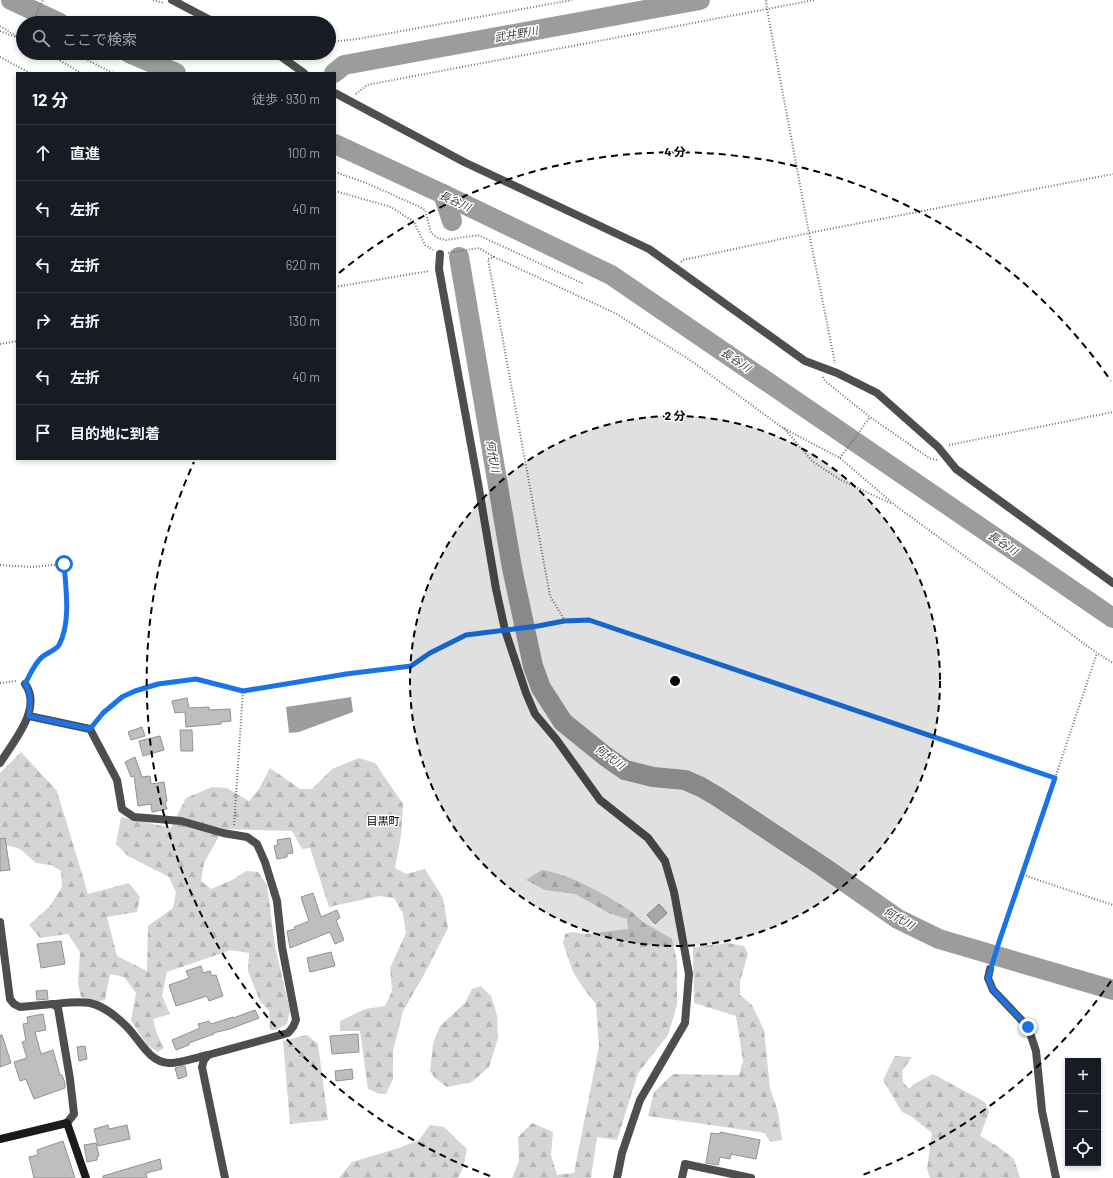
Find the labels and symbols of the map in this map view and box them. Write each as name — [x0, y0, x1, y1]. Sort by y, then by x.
water label: 武井野川 — [493, 23, 540, 44]
text: 4 分 — [664, 144, 686, 158]
water label: 長谷川 — [438, 188, 474, 214]
water label: 長谷川 — [719, 345, 754, 375]
text: 2 分 — [664, 408, 686, 422]
water label: 何代川 — [484, 439, 503, 474]
water label: 長谷川 — [986, 528, 1021, 558]
route start — [55, 555, 73, 573]
centre of rings — [668, 674, 682, 688]
water label: 何代川 — [593, 742, 628, 772]
district label: 目黒町 — [367, 814, 400, 827]
water label: 何代川 — [882, 904, 918, 932]
route end — [1019, 1018, 1037, 1036]

